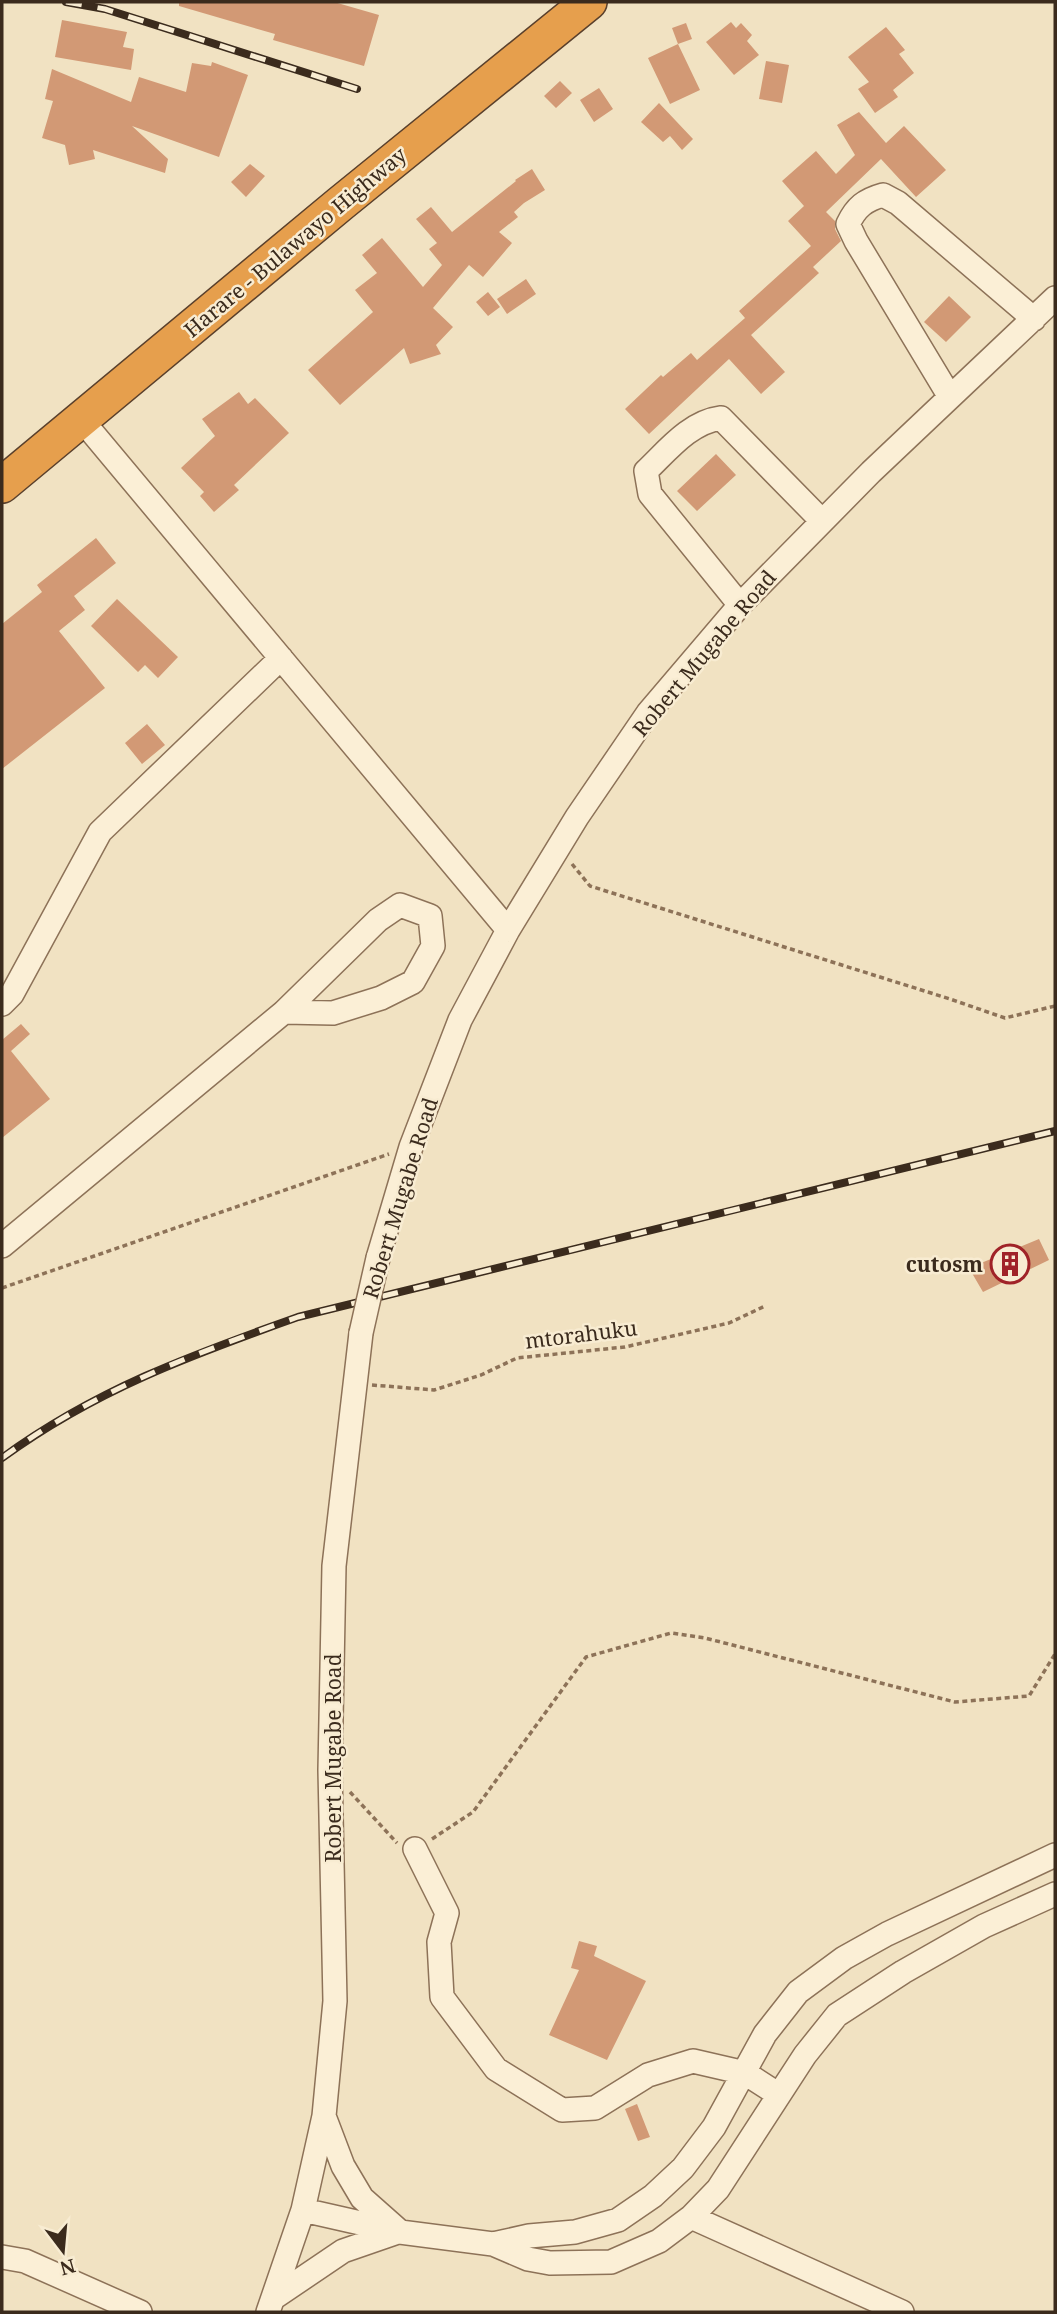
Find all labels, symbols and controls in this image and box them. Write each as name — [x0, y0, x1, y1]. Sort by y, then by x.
street label: Harare - Bulawayo Highway — [178, 141, 412, 343]
street label: Robert Mugabe Road — [626, 564, 782, 742]
street label: Robert Mugabe Road — [356, 1094, 444, 1302]
building icon: cutosm — [989, 1243, 1031, 1285]
place label: cutosm — [906, 1250, 983, 1278]
street label: mtorahuku — [523, 1313, 639, 1355]
street label: Robert Mugabe Road — [319, 1653, 347, 1863]
north arrow — [28, 2216, 98, 2286]
text: N — [57, 2253, 78, 2282]

